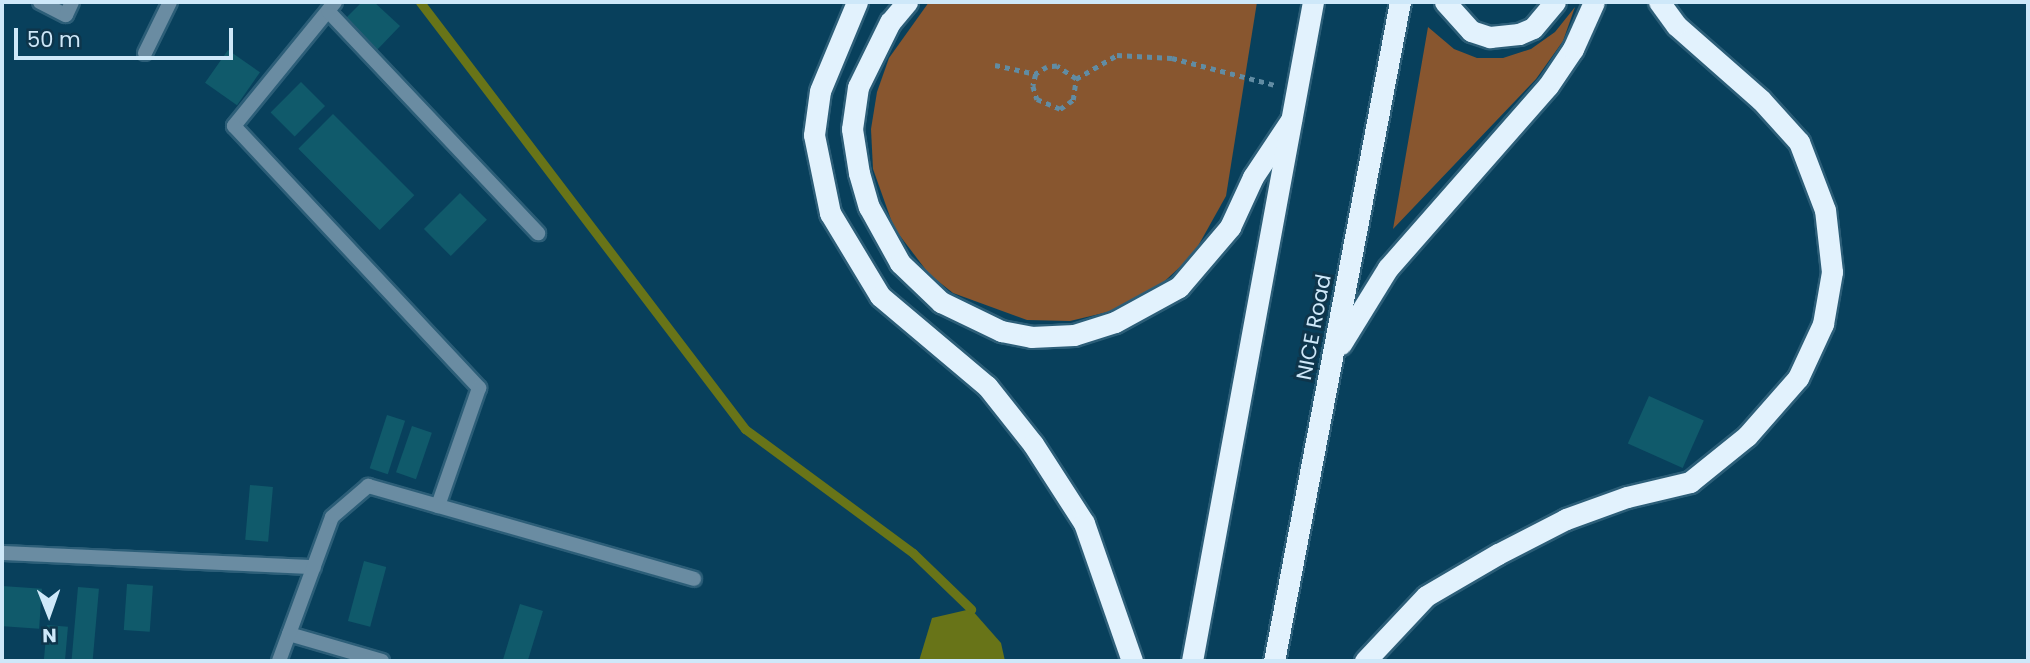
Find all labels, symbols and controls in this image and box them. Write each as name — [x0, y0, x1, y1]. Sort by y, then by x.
scale bar — [18, 14, 236, 58]
text: 50 m — [27, 25, 81, 54]
street label: NICE Road — [1291, 272, 1337, 382]
north arrow — [14, 579, 84, 649]
text: N — [42, 622, 57, 649]

